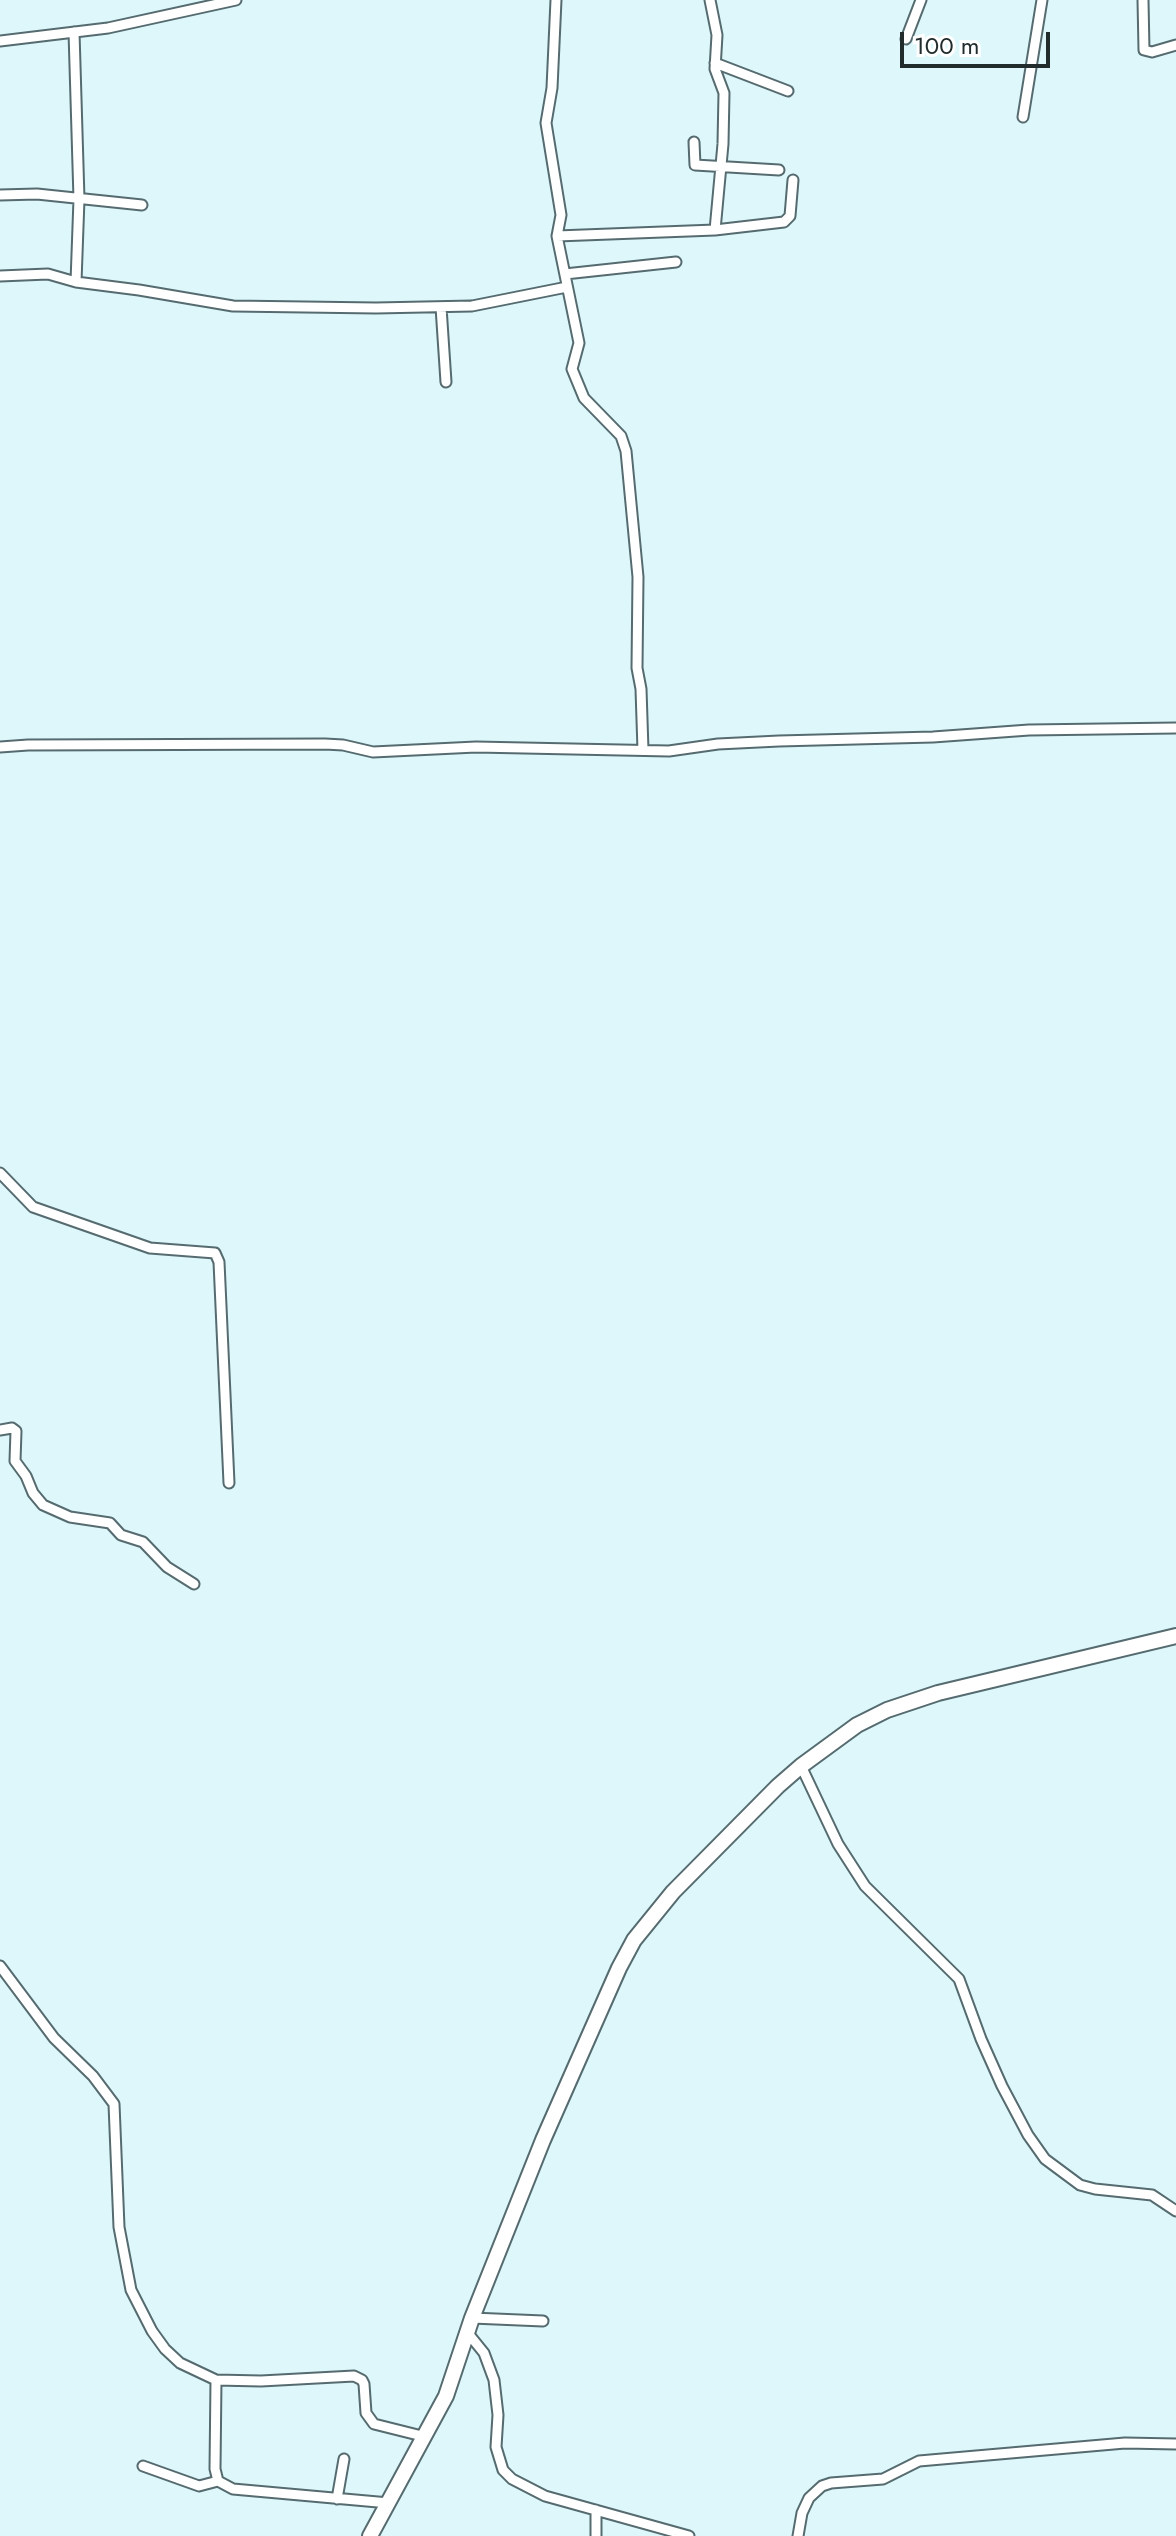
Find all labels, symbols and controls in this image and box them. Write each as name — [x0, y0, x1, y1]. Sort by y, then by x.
scale bar — [904, 16, 1054, 66]
text: 100 m — [914, 28, 980, 63]

